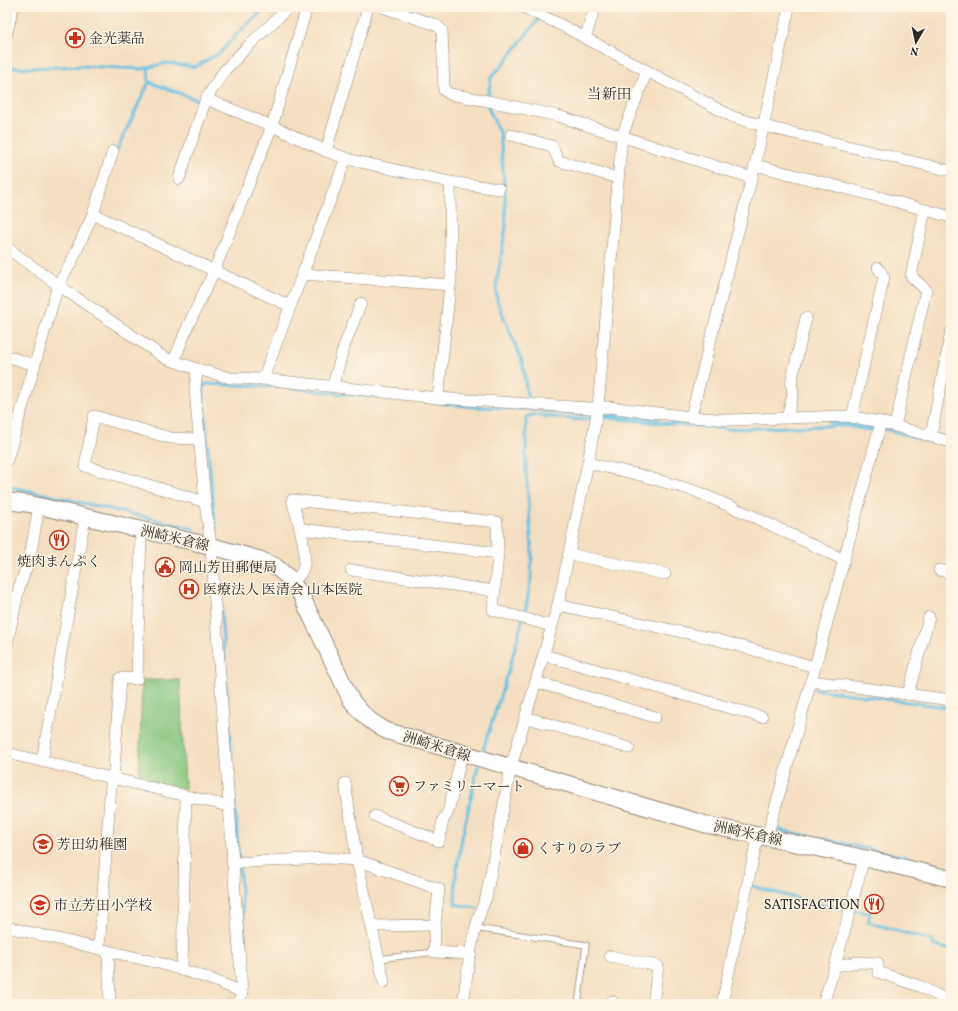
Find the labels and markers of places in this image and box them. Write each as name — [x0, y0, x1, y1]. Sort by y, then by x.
pharmacy icon: 金光薬品 — [64, 27, 86, 49]
place label: 金光薬品 — [89, 30, 145, 49]
restaurant icon: 焼肉まんぷく — [48, 529, 70, 551]
place label: 焼肉まんぷく — [17, 553, 101, 572]
public building icon: 岡山芳田郵便局 — [154, 556, 176, 578]
place label: 岡山芳田郵便局 — [179, 559, 277, 578]
hospital icon: 医療法人 医清会 山本医院 — [178, 578, 200, 600]
place label: 医療法人 医清会 山本医院 — [203, 581, 363, 600]
supermarket icon: ファミリーマート — [388, 775, 410, 797]
place label: ファミリーマート — [413, 778, 525, 797]
school or university icon: 芳田幼稚園 — [32, 833, 54, 855]
place label: 芳田幼稚園 — [57, 836, 127, 855]
shop icon: くすりのラブ — [512, 837, 534, 859]
place label: くすりのラブ — [537, 840, 621, 859]
restaurant icon: SATISFACTION — [863, 893, 885, 915]
school or university icon: 市立芳田小学校 — [29, 894, 51, 916]
place label: SATISFACTION — [764, 896, 860, 915]
place label: 市立芳田小学校 — [54, 897, 152, 916]

